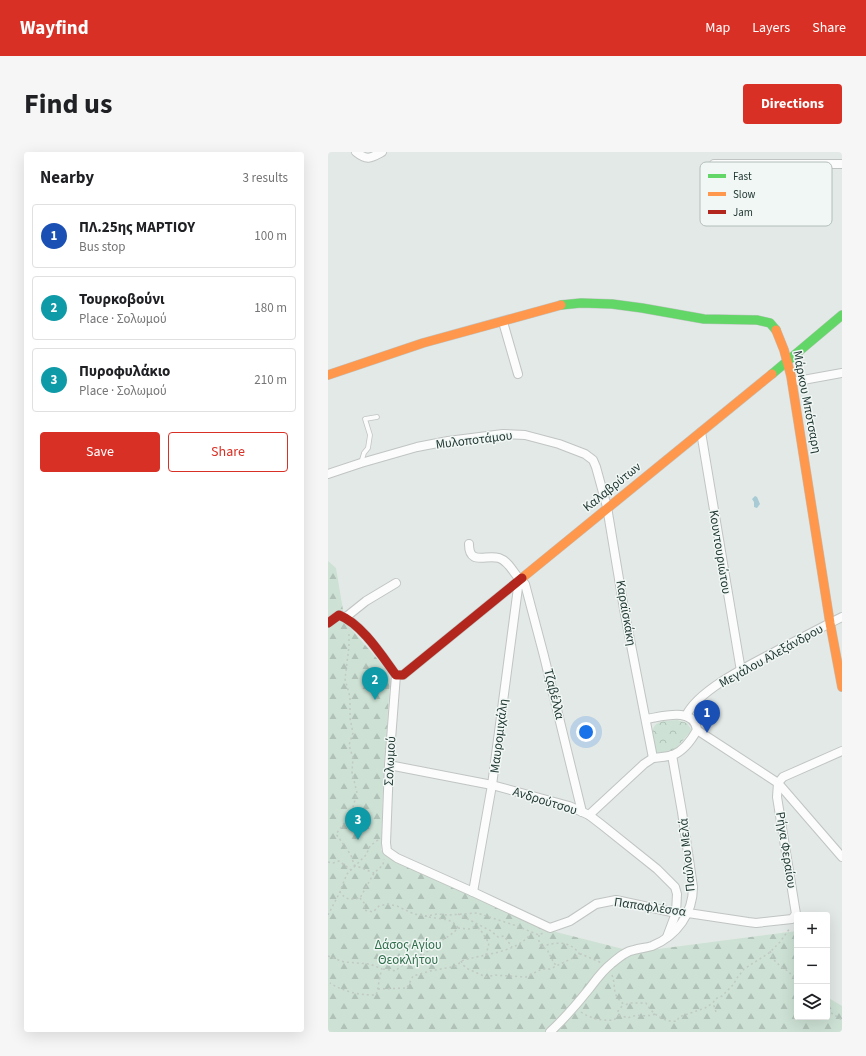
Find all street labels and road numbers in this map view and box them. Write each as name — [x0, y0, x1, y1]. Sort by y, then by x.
street label: Μάρκου Μπότσαρη — [788, 349, 826, 455]
street label: Μυλοποτάμου — [435, 426, 513, 454]
street label: Καλαβρύτων — [579, 458, 645, 516]
street label: Κουντουριώτου — [704, 509, 736, 595]
street label: Καραϊσκάκη — [611, 579, 641, 647]
street label: Μεγάλου Αλεξάνδρου — [716, 620, 826, 692]
street label: Τζαβέλλα — [539, 667, 569, 722]
street label: Μαυρομιχάλη — [486, 698, 512, 774]
street label: Σολωμού — [380, 736, 400, 786]
street label: Ανδρούτσου — [511, 783, 579, 819]
street label: Ρήγα Φεραίου — [771, 811, 801, 889]
street label: Παύλου Μελά — [674, 817, 700, 893]
street label: Παπαφλέσσα — [613, 893, 688, 921]

